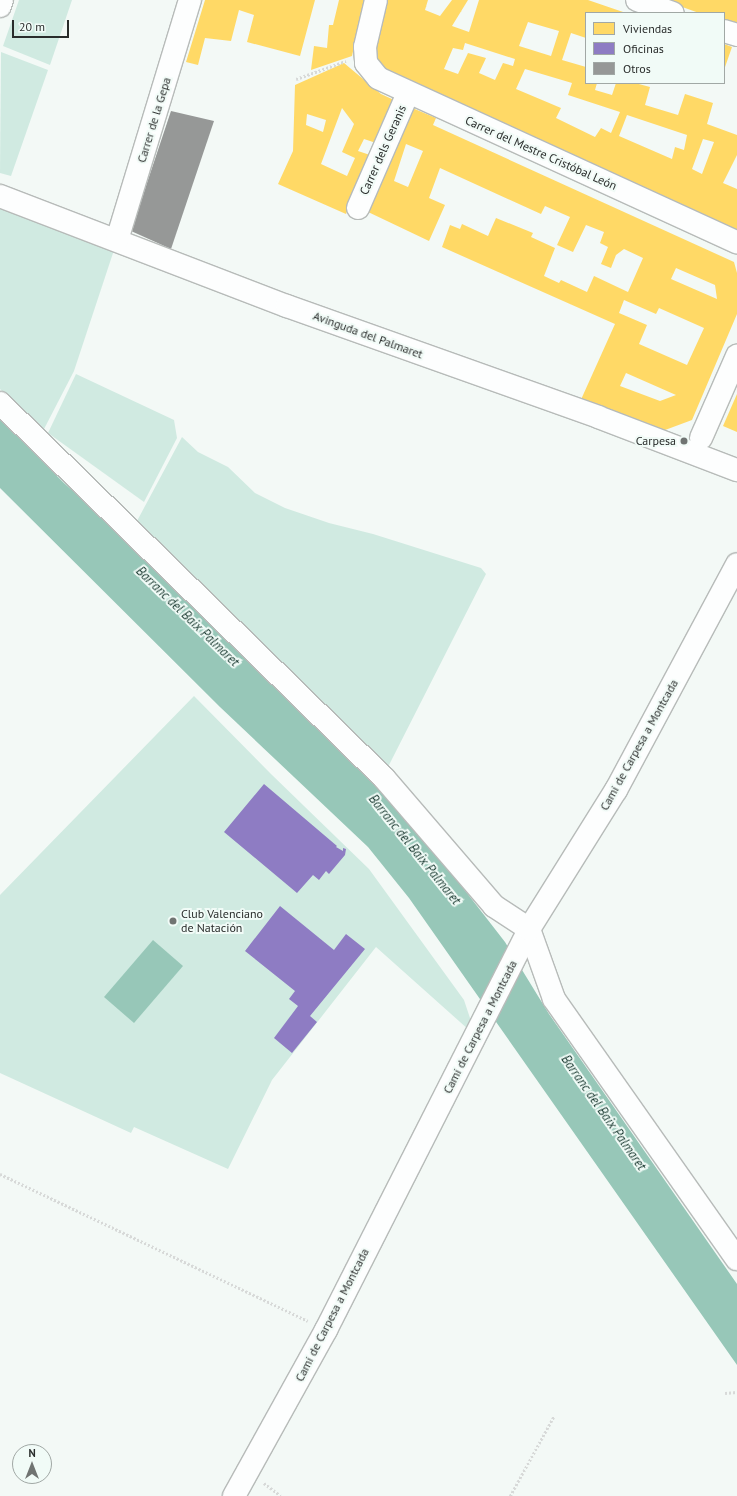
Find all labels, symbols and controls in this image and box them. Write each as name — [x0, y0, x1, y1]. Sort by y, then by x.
scale bar — [14, 12, 71, 38]
legend — [585, 12, 725, 84]
text: 20 m — [19, 19, 45, 34]
text: Viviendas — [623, 21, 672, 36]
text: Oficinas — [623, 41, 664, 56]
text: Otros — [623, 61, 651, 76]
street label: Carrer de la Gepa — [134, 76, 174, 164]
street label: Carrer dels Geranis — [357, 103, 409, 197]
street label: Carrer del Mestre Cristóbal León — [463, 113, 619, 193]
street label: Avinguda del Palmaret — [311, 308, 425, 362]
place label: Carpesa — [636, 434, 676, 448]
marker: Carpesa — [679, 436, 689, 446]
water label: Barranc del Baix Palmaret — [132, 564, 242, 670]
street label: Camí de Carpesa a Montcada — [597, 677, 681, 813]
water label: Barranc del Baix Palmaret — [365, 792, 463, 908]
place label: Club Valenciano de Natación — [181, 907, 263, 935]
marker: Club Valenciano de Natación — [168, 916, 178, 926]
street label: Camí de Carpesa a Montcada — [440, 958, 520, 1096]
water label: Barranc del Baix Palmaret — [557, 1052, 649, 1174]
street label: Camí de Carpesa a Montcada — [292, 1246, 372, 1384]
north arrow — [12, 1444, 52, 1484]
text: N — [28, 1446, 36, 1460]

